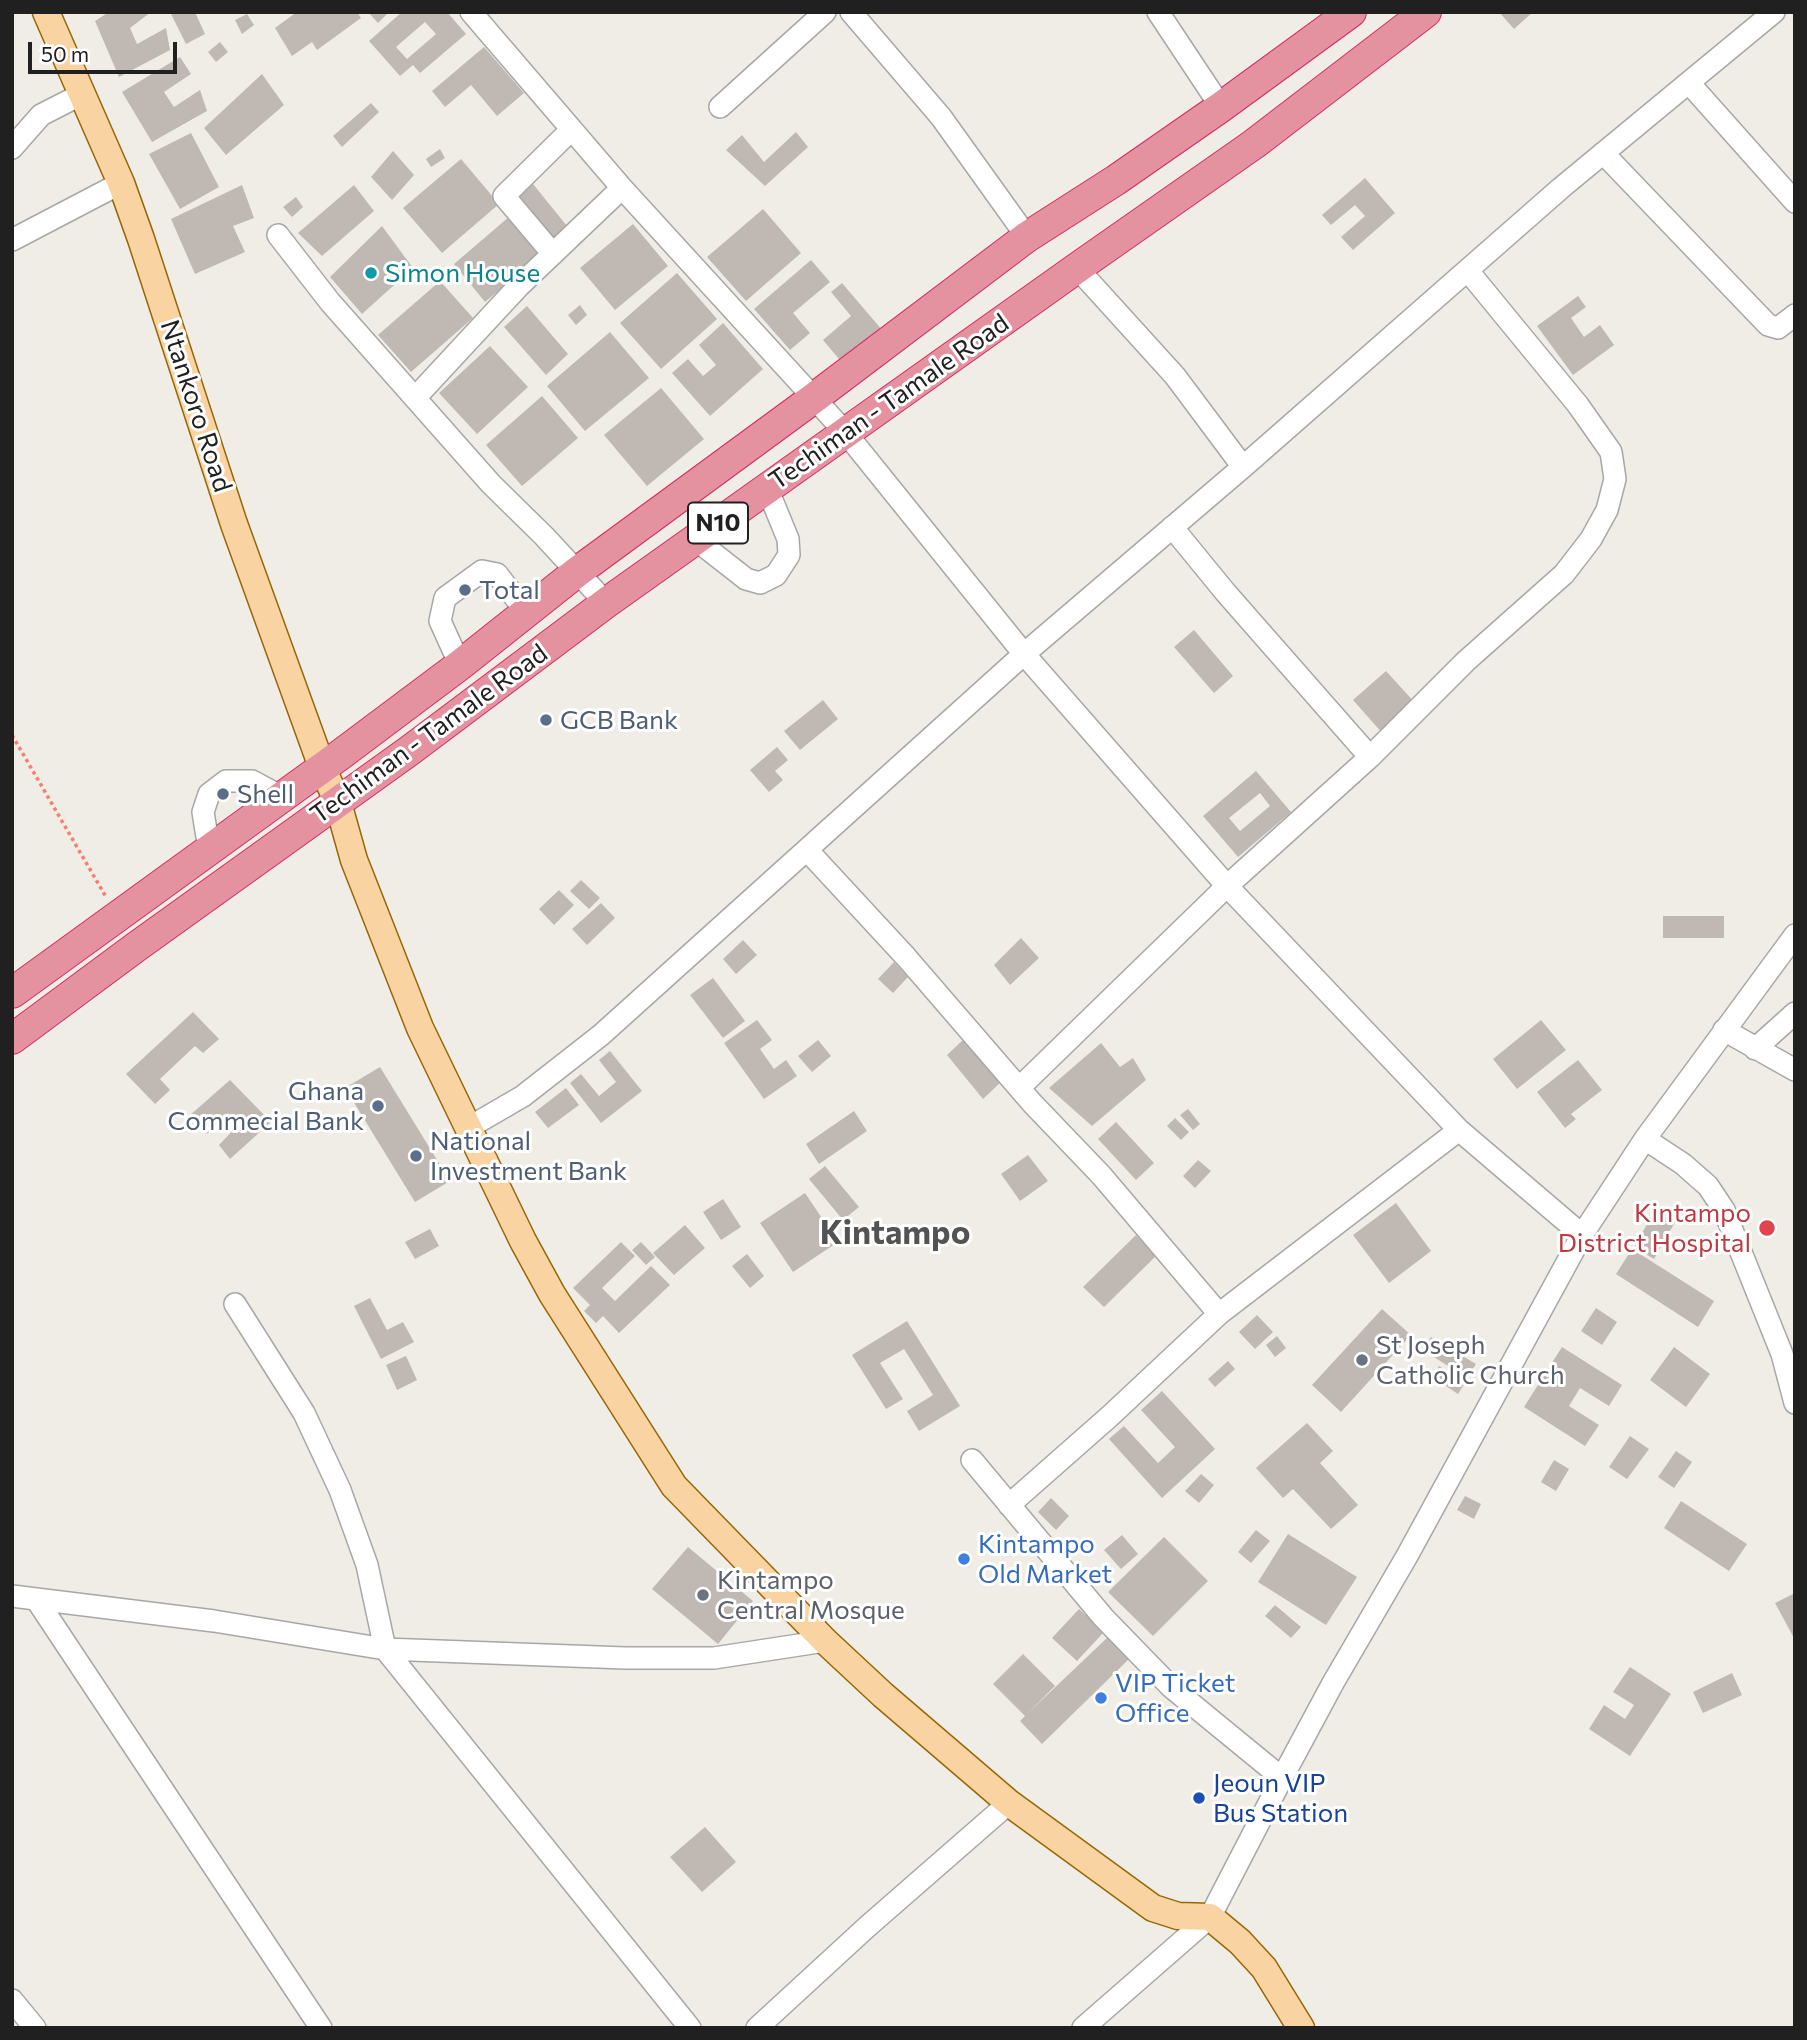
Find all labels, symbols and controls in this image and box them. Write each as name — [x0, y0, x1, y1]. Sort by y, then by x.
scale bar — [32, 28, 180, 72]
text: 50 m — [41, 41, 89, 66]
place label: Simon House — [385, 257, 540, 289]
marker: Simon House — [363, 265, 379, 281]
street label: Techiman - Tamale Road — [763, 307, 1015, 497]
street label: Ntankoro Road — [154, 316, 238, 496]
road number: N10 — [688, 502, 748, 544]
place label: Total — [479, 574, 540, 606]
marker: Total — [457, 582, 473, 598]
street label: Techiman - Tamale Road — [304, 638, 554, 830]
place label: GCB Bank — [560, 704, 678, 736]
marker: GCB Bank — [538, 712, 554, 728]
place label: Shell — [237, 778, 294, 810]
marker: Shell — [215, 786, 231, 802]
place label: Ghana Commecial Bank — [167, 1075, 364, 1136]
marker: Ghana Commecial Bank — [370, 1098, 386, 1114]
place label: National Investment Bank — [430, 1125, 627, 1186]
marker: National Investment Bank — [408, 1148, 424, 1164]
place label: Kintampo District Hospital — [1558, 1197, 1751, 1258]
district label: Kintampo — [820, 1213, 970, 1253]
marker: Kintampo District Hospital — [1757, 1218, 1777, 1238]
place label: St Joseph Catholic Church — [1376, 1329, 1565, 1390]
marker: St Joseph Catholic Church — [1354, 1352, 1370, 1368]
place label: Kintampo Old Market — [978, 1528, 1112, 1590]
marker: Kintampo Old Market — [956, 1551, 972, 1567]
place label: Kintampo Central Mosque — [717, 1564, 905, 1626]
marker: Kintampo Central Mosque — [695, 1587, 711, 1603]
place label: VIP Ticket Office — [1115, 1667, 1235, 1728]
marker: VIP Ticket Office — [1093, 1690, 1109, 1706]
place label: Jeoun VIP Bus Station — [1213, 1767, 1348, 1828]
marker: Jeoun VIP Bus Station — [1191, 1790, 1207, 1806]

